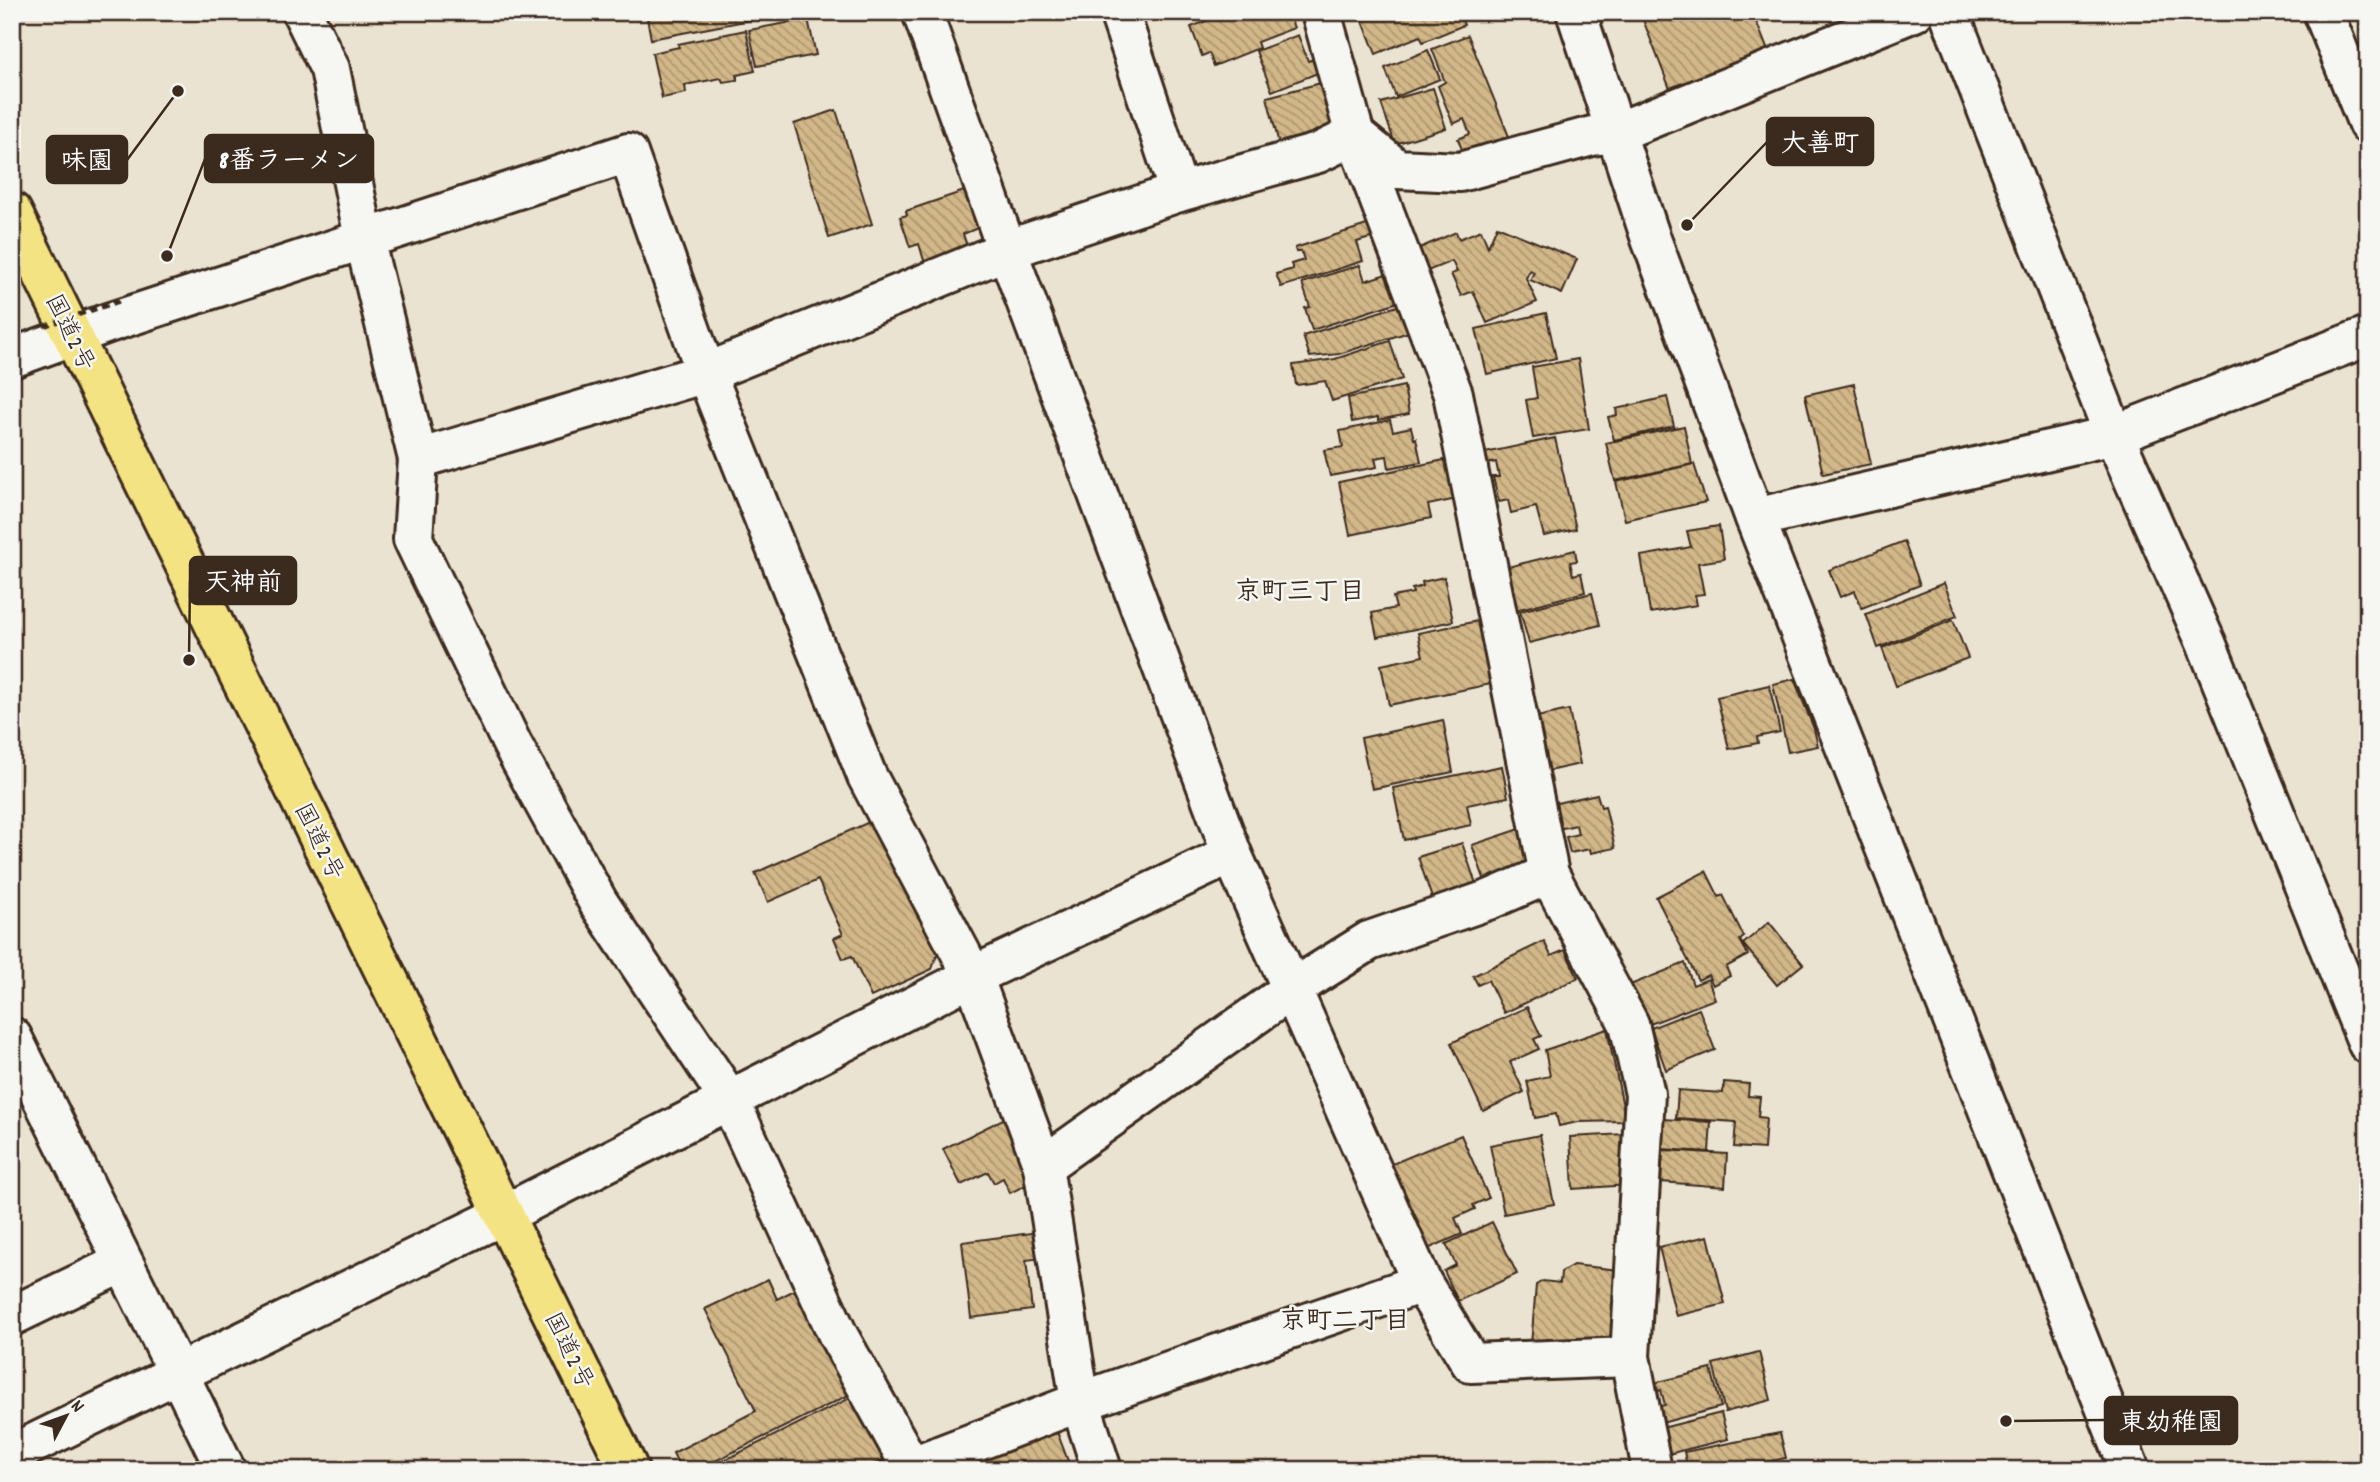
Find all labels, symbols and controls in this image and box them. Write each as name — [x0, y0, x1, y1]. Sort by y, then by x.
callout: 大善町 — [1767, 118, 1873, 165]
text: 大善町 — [1781, 127, 1859, 164]
callout: 8番ラーメン — [205, 135, 373, 182]
callout: 味園 — [47, 136, 127, 183]
text: 8番ラーメン — [219, 144, 359, 181]
text: 味園 — [61, 145, 113, 182]
street label: 国道2号 — [35, 289, 102, 378]
callout: 天神前 — [190, 557, 296, 604]
text: 天神前 — [204, 566, 282, 603]
district label: 京町三丁目 — [1235, 575, 1365, 612]
street label: 国道2号 — [284, 798, 351, 887]
district label: 京町二丁目 — [1280, 1304, 1410, 1341]
street label: 国道2号 — [534, 1307, 601, 1396]
north arrow — [32, 1380, 102, 1450]
text: N — [63, 1395, 89, 1420]
callout: 東幼稚園 — [2105, 1397, 2237, 1444]
text: 東幼稚園 — [2119, 1406, 2223, 1443]

